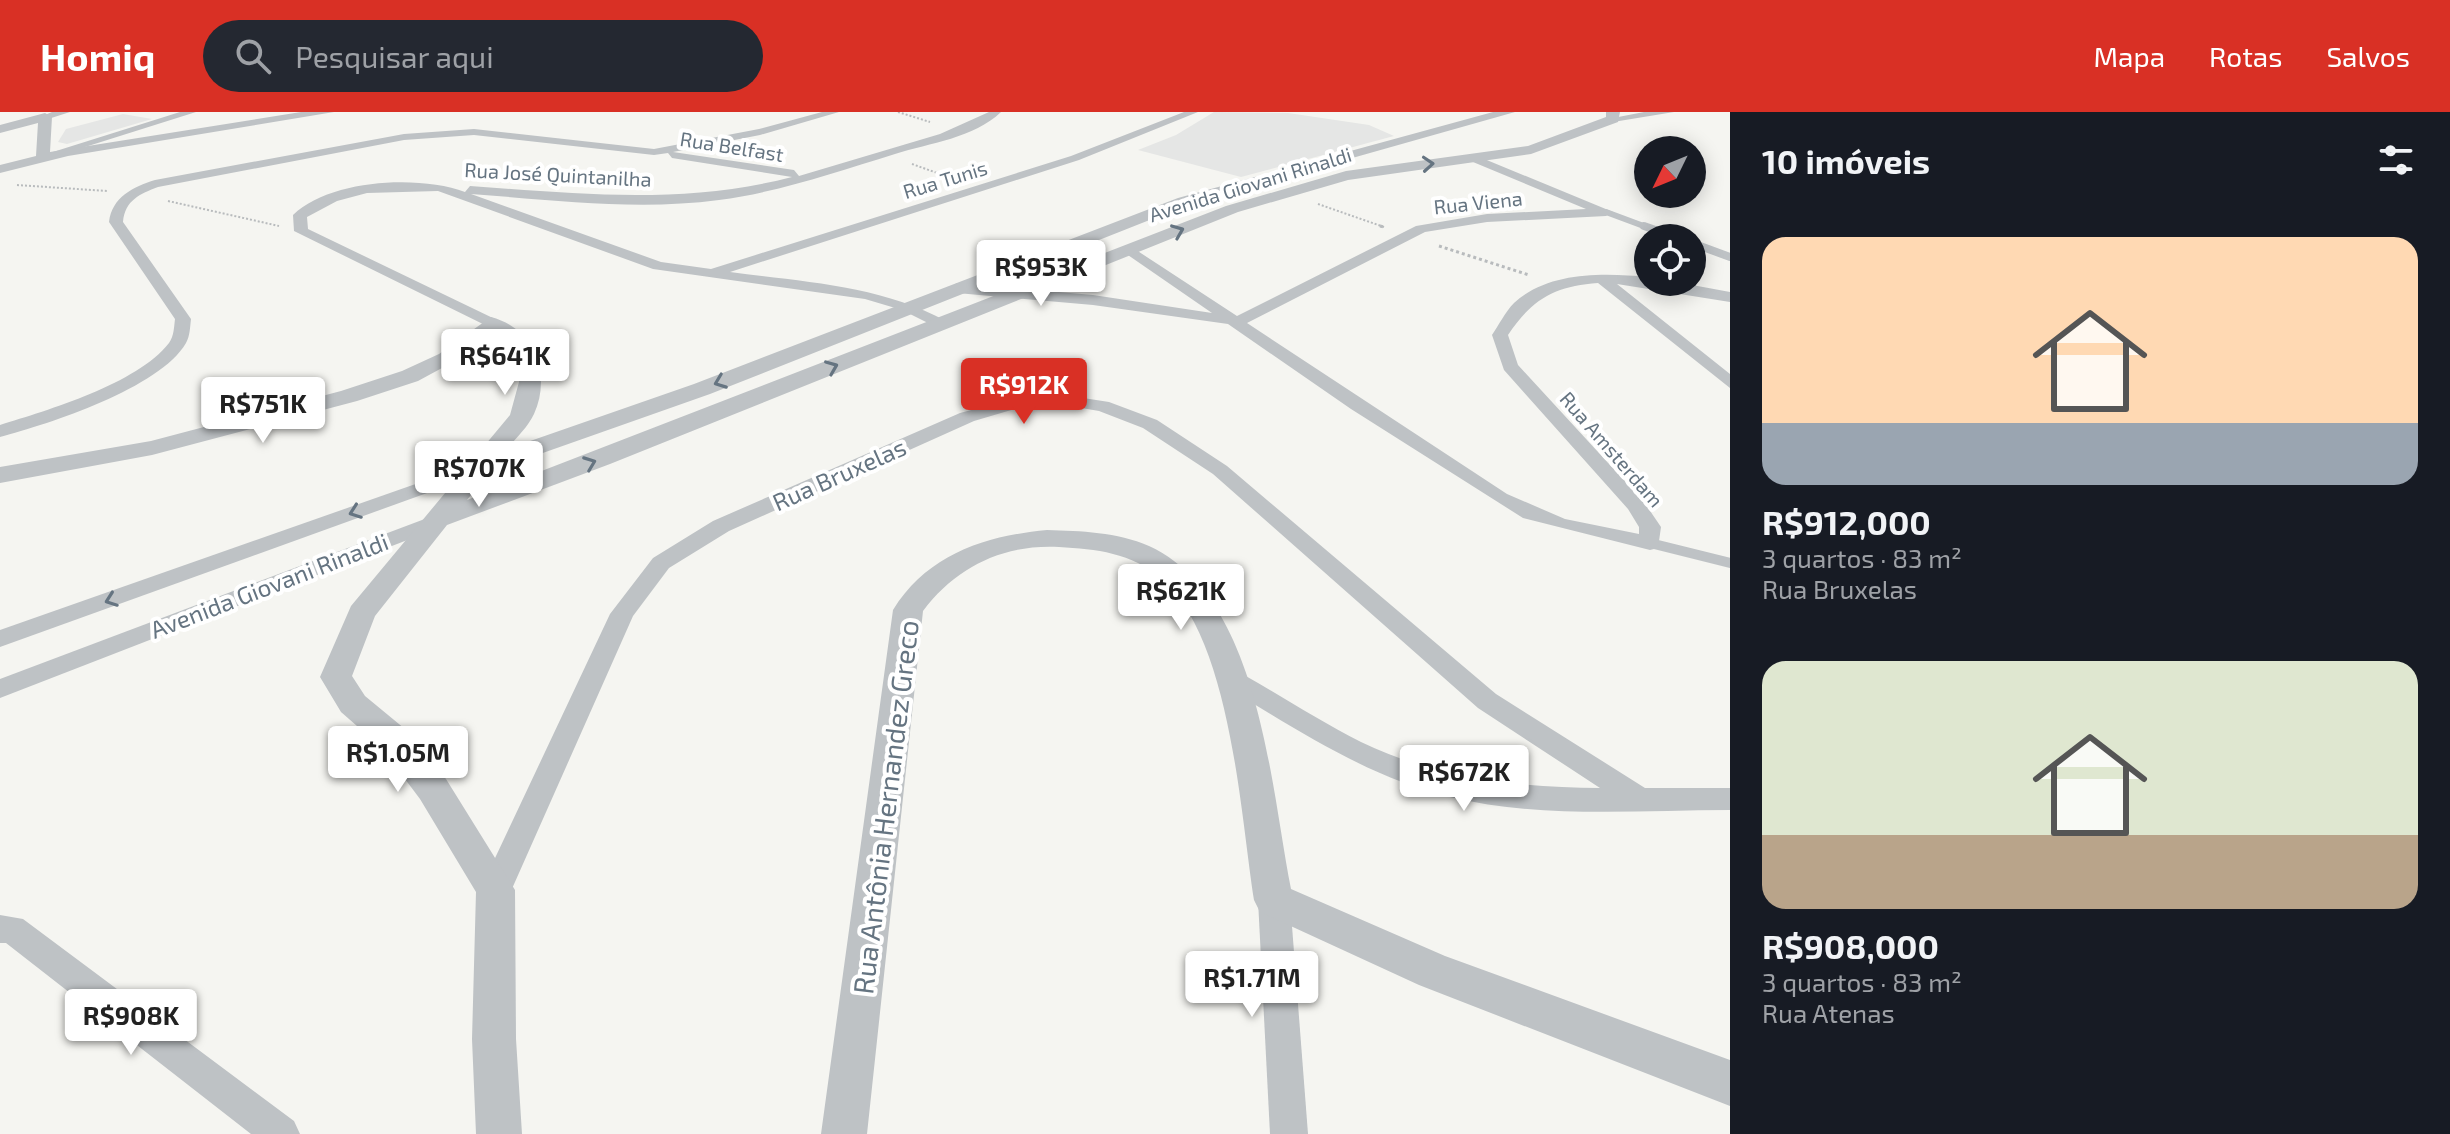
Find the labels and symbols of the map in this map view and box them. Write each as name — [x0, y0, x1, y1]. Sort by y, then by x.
street label: Rua Belfast — [678, 126, 786, 166]
north arrow — [1634, 136, 1706, 208]
street label: Avenida Giovani Rinaldi — [1146, 142, 1354, 226]
street label: Rua Tunis — [900, 155, 990, 203]
one-way arrow — [1422, 155, 1435, 172]
street label: Rua José Quintanilha — [464, 157, 652, 191]
street label: Rua Viena — [1432, 185, 1524, 219]
one-way arrow — [1170, 225, 1184, 241]
pin: R$953K — [976, 240, 1106, 308]
pin: R$641K — [440, 329, 570, 397]
pin: R$912K — [959, 358, 1089, 426]
one-way arrow — [824, 360, 838, 377]
one-way arrow — [714, 372, 728, 389]
pin: R$751K — [198, 377, 328, 445]
street label: Rua Amsterdam — [1555, 386, 1669, 512]
street label: Rua Bruxelas — [768, 432, 910, 516]
pin: R$707K — [414, 441, 544, 509]
one-way arrow — [582, 456, 596, 473]
one-way arrow — [349, 502, 363, 519]
street label: Avenida Giovani Rinaldi — [146, 526, 392, 644]
pin: R$621K — [1116, 564, 1246, 632]
one-way arrow — [104, 590, 118, 607]
street label: Rua Antônia Hernandez Greco — [845, 618, 925, 996]
pin: R$1.05M — [324, 726, 472, 794]
pin: R$672K — [1399, 745, 1529, 813]
pin: R$1.71M — [1178, 951, 1326, 1019]
pin: R$908K — [66, 989, 196, 1057]

